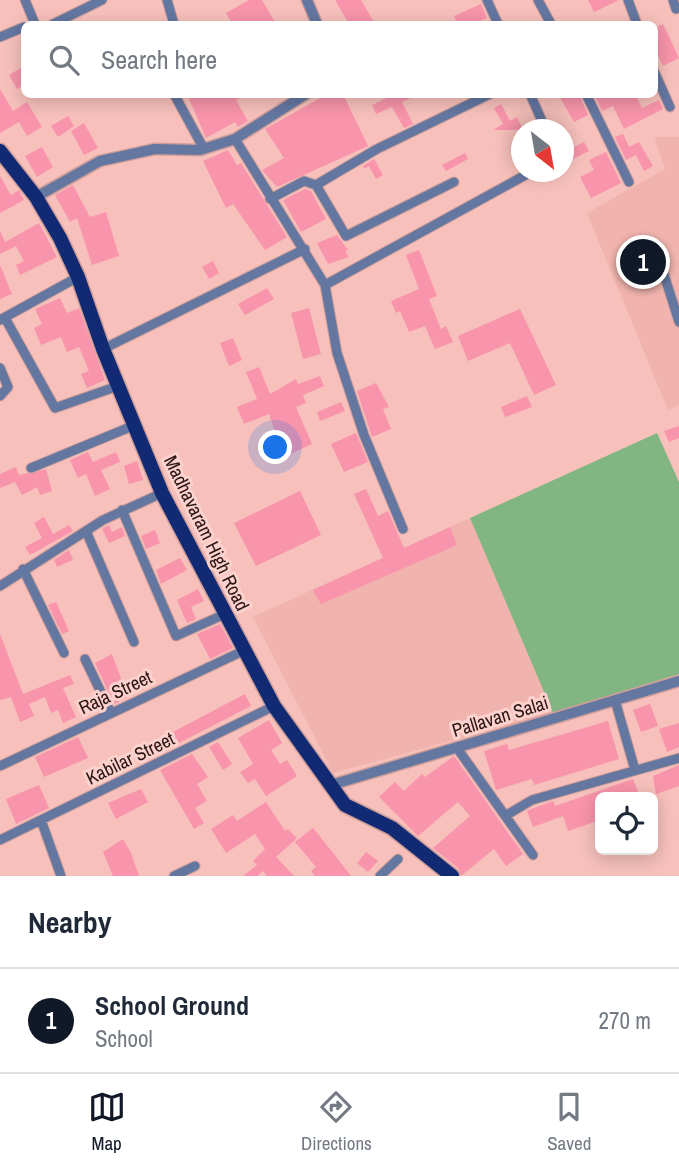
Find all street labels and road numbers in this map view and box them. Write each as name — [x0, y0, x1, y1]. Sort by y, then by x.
street label: Madhavaram High Road — [158, 451, 256, 615]
street label: Raja Street — [74, 663, 156, 720]
street label: Pallavan Salai — [449, 689, 551, 743]
street label: Kabilar Street — [81, 725, 179, 791]

